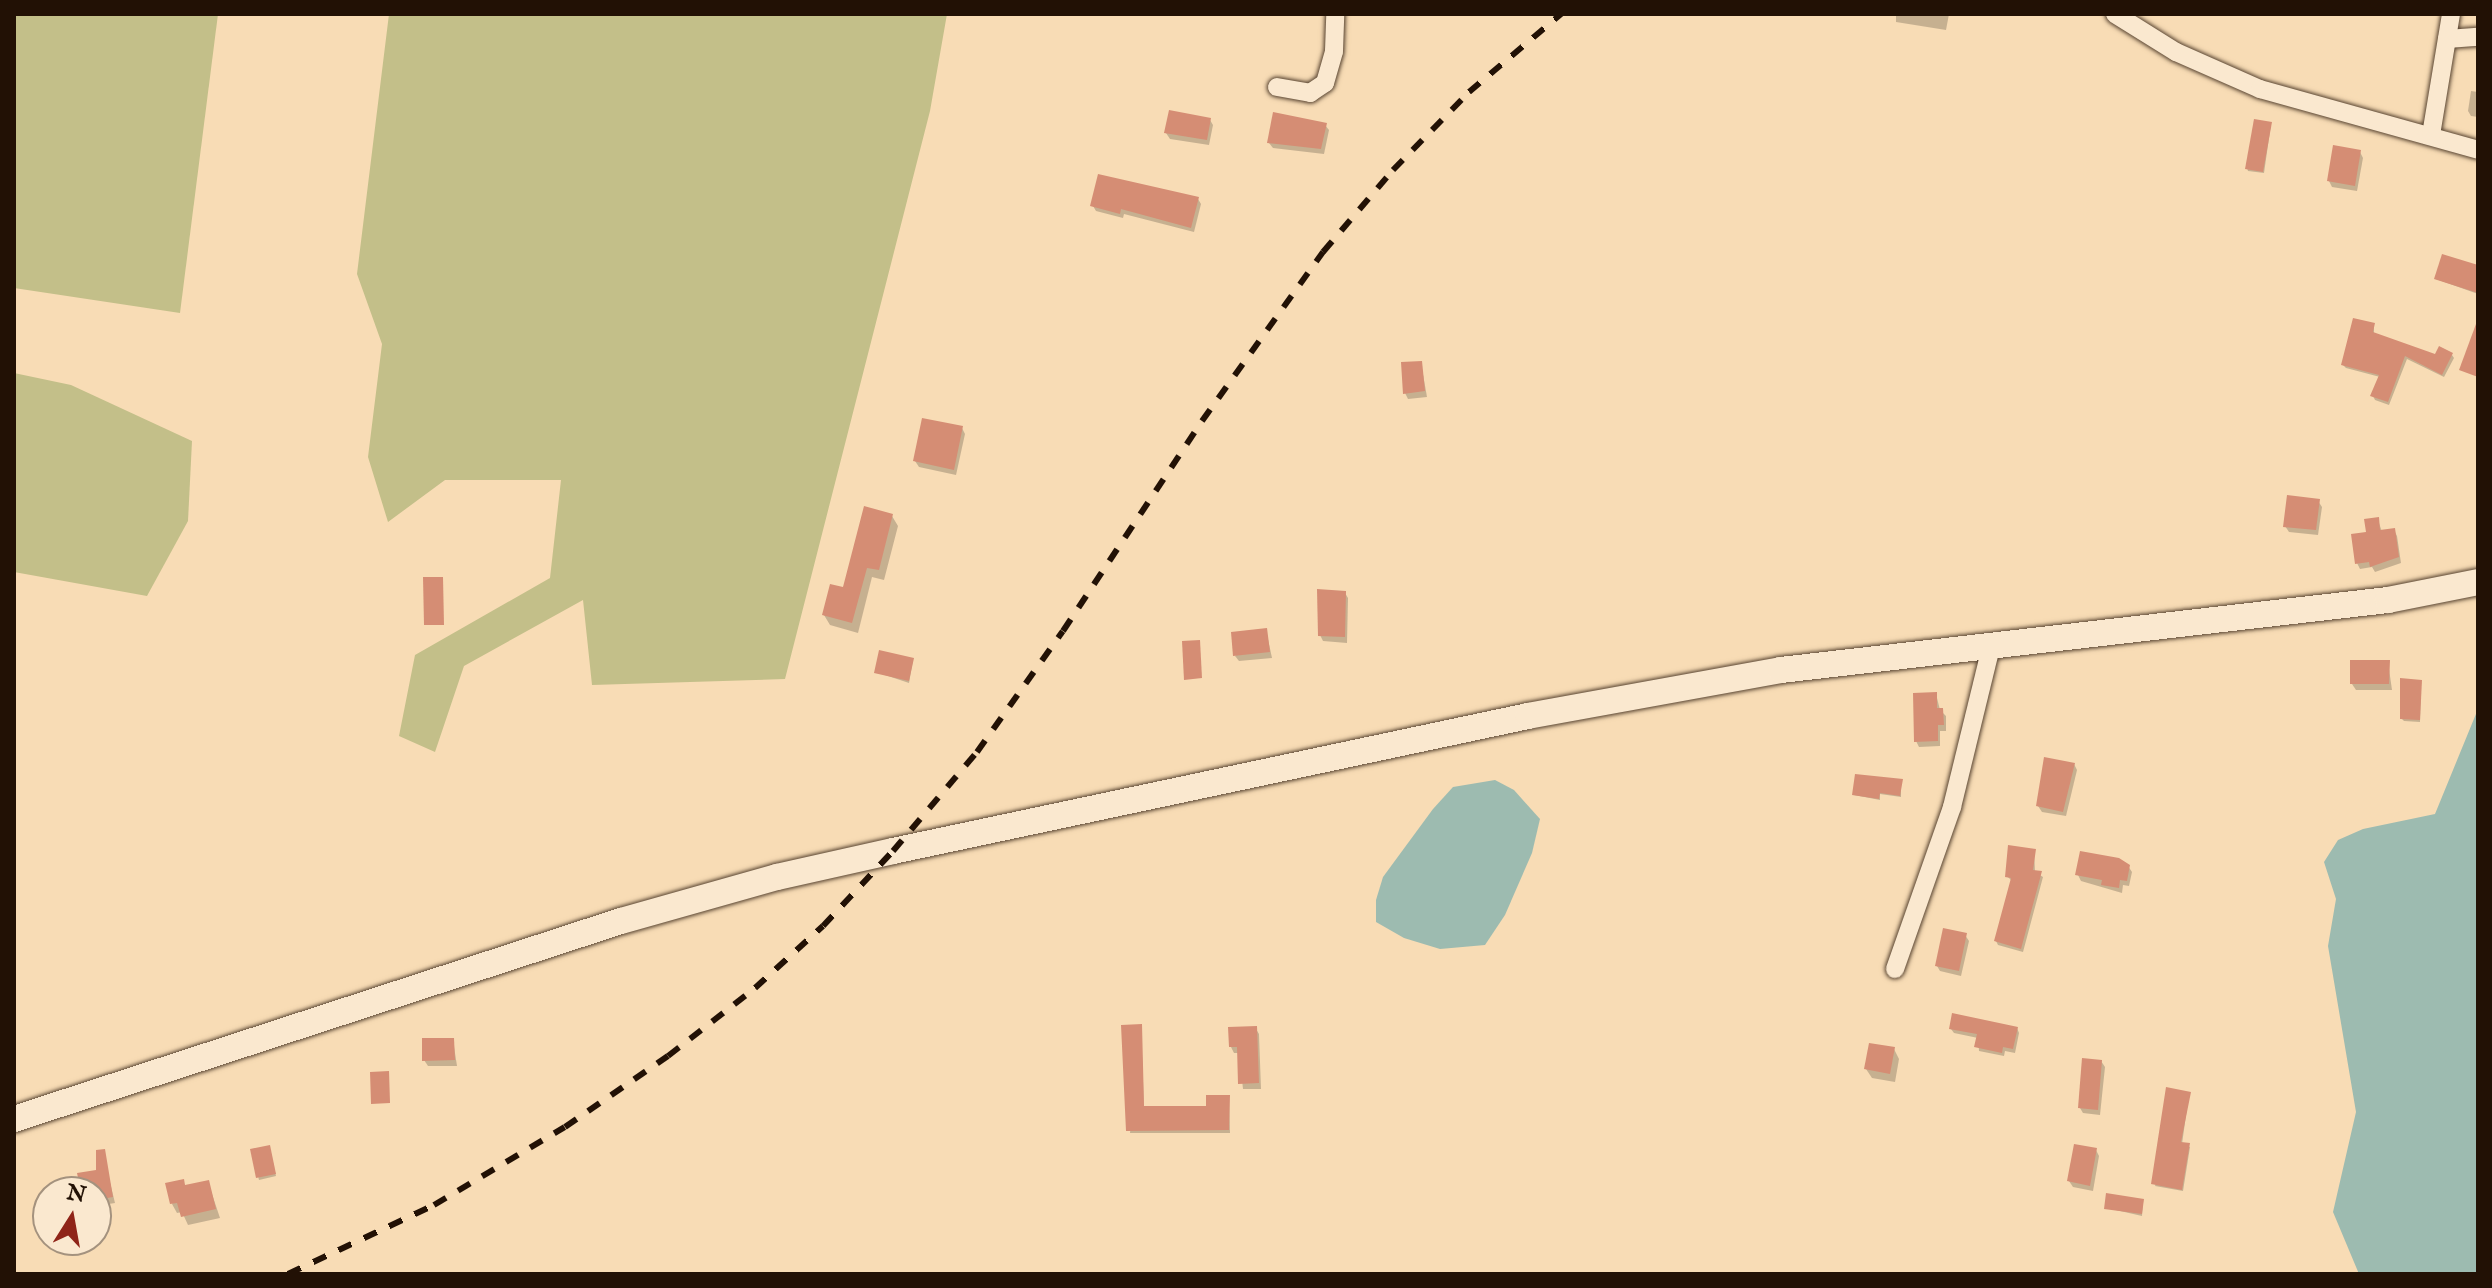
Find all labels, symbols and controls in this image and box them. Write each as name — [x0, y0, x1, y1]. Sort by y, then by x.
north arrow — [32, 1176, 112, 1256]
text: N — [64, 1179, 88, 1210]

